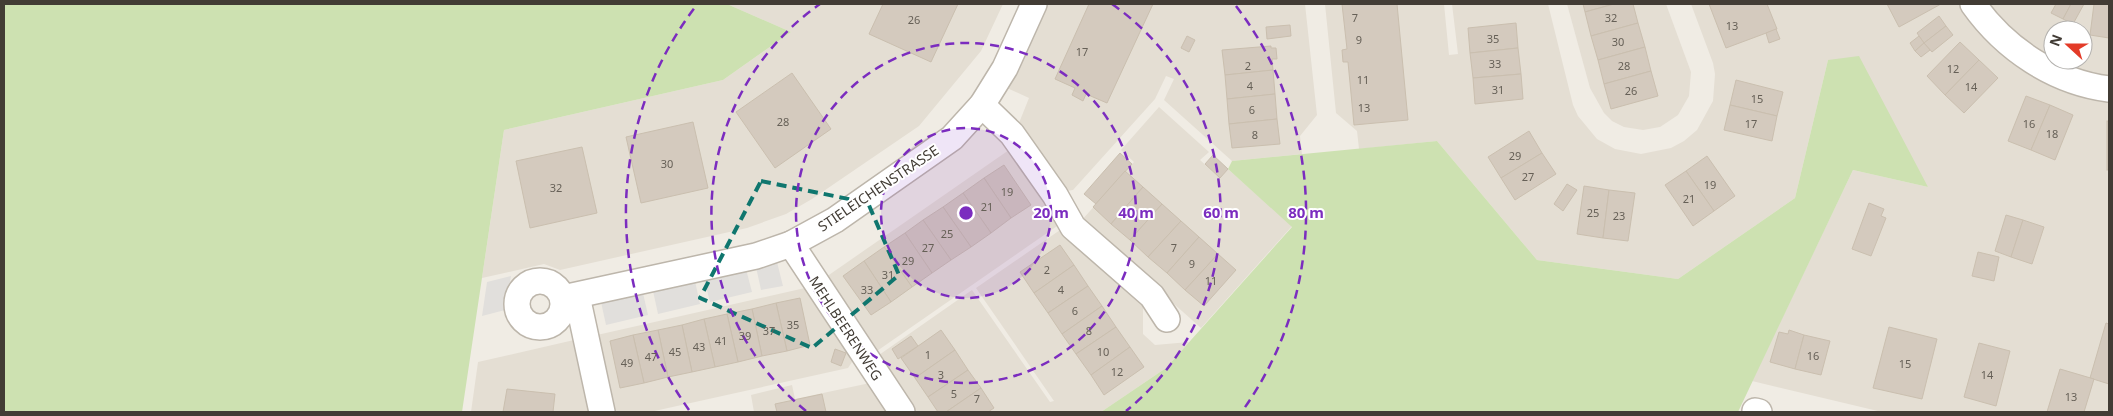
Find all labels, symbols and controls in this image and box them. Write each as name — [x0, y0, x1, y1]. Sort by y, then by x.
house number: 7 — [1352, 10, 1358, 25]
house number: 32 — [1605, 10, 1617, 25]
house number: 26 — [908, 12, 920, 27]
house number: 13 — [1726, 18, 1738, 33]
north arrow — [2043, 20, 2093, 70]
house number: 35 — [1487, 31, 1499, 46]
text: N — [2044, 31, 2066, 49]
house number: 9 — [1356, 32, 1362, 47]
house number: 30 — [1612, 34, 1624, 49]
house number: 17 — [1076, 44, 1088, 59]
house number: 33 — [1489, 56, 1501, 71]
house number: 2 — [1245, 58, 1251, 73]
house number: 28 — [1618, 58, 1630, 73]
house number: 12 — [1947, 61, 1959, 76]
house number: 11 — [1357, 72, 1369, 87]
house number: 4 — [1247, 78, 1254, 93]
house number: 14 — [1965, 79, 1978, 94]
house number: 31 — [1492, 82, 1504, 97]
house number: 26 — [1625, 83, 1637, 98]
house number: 15 — [1751, 91, 1763, 106]
house number: 13 — [1358, 100, 1370, 115]
house number: 6 — [1249, 102, 1255, 117]
house number: 28 — [777, 114, 789, 129]
house number: 17 — [1745, 116, 1757, 131]
house number: 16 — [2023, 116, 2035, 131]
house number: 18 — [2046, 126, 2058, 141]
house number: 8 — [1252, 127, 1258, 142]
street label: STIELEICHENSTRASSE — [814, 140, 942, 236]
house number: 29 — [1509, 148, 1521, 163]
house number: 30 — [661, 156, 673, 171]
house number: 27 — [1522, 169, 1534, 184]
house number: 19 — [1704, 177, 1716, 192]
house number: 32 — [550, 180, 562, 195]
house number: 19 — [1001, 184, 1013, 199]
house number: 21 — [1683, 191, 1695, 206]
house number: 21 — [981, 199, 993, 214]
text: 20 m — [1033, 202, 1069, 222]
text: 40 m — [1118, 202, 1154, 222]
text: 60 m — [1203, 202, 1239, 222]
text: 80 m — [1288, 202, 1324, 222]
centre of rings — [957, 204, 975, 222]
house number: 25 — [1587, 205, 1599, 220]
house number: 23 — [1613, 208, 1625, 223]
house number: 25 — [941, 226, 953, 241]
house number: 27 — [922, 240, 934, 255]
house number: 7 — [1171, 240, 1177, 255]
house number: 29 — [902, 253, 914, 268]
house number: 9 — [1189, 256, 1195, 271]
house number: 2 — [1044, 262, 1050, 277]
house number: 31 — [882, 267, 894, 282]
street label: MEHLBEERENWEG — [805, 272, 887, 384]
house number: 11 — [1205, 273, 1217, 288]
house number: 33 — [861, 282, 873, 297]
house number: 4 — [1058, 282, 1065, 297]
house number: 6 — [1072, 303, 1078, 318]
house number: 35 — [787, 317, 799, 332]
house number: 37 — [763, 323, 775, 338]
house number: 8 — [1086, 323, 1092, 338]
house number: 39 — [739, 328, 751, 343]
house number: 41 — [715, 333, 727, 348]
house number: 43 — [693, 339, 705, 354]
house number: 45 — [669, 344, 681, 359]
house number: 10 — [1097, 344, 1109, 359]
house number: 1 — [925, 347, 931, 362]
house number: 16 — [1807, 348, 1819, 363]
house number: 47 — [645, 349, 657, 364]
house number: 49 — [621, 355, 633, 370]
house number: 15 — [1899, 356, 1911, 371]
house number: 12 — [1111, 364, 1123, 379]
house number: 3 — [938, 367, 944, 382]
house number: 14 — [1981, 367, 1994, 382]
house number: 5 — [951, 386, 957, 401]
house number: 13 — [2065, 389, 2077, 404]
house number: 7 — [974, 391, 980, 406]

